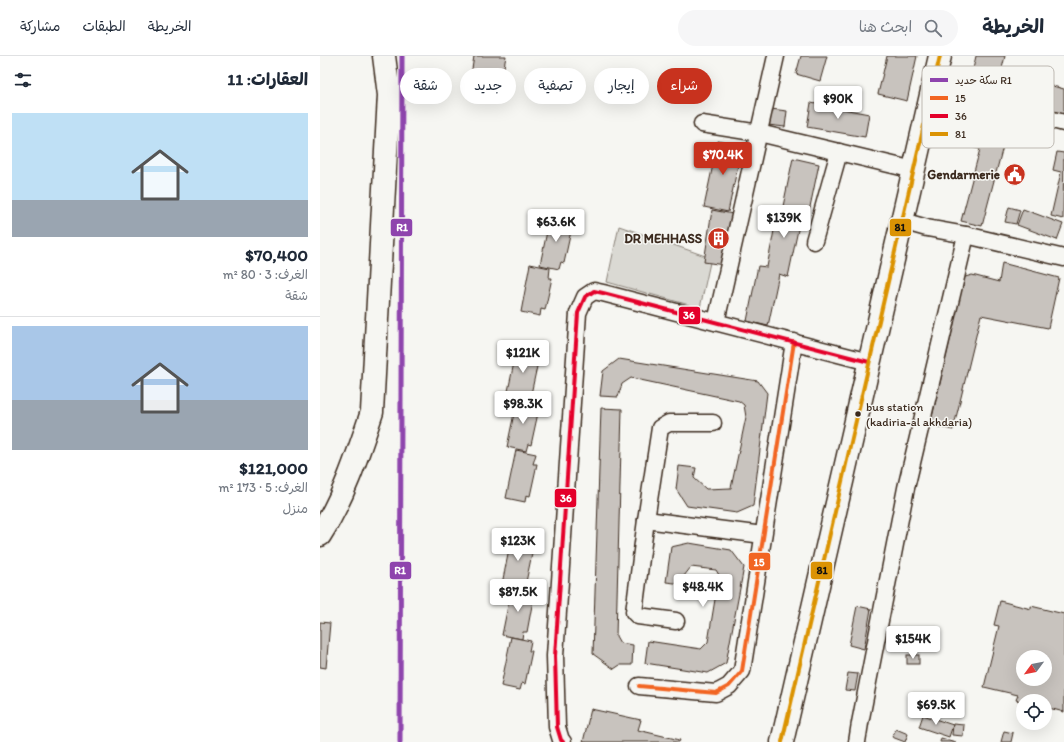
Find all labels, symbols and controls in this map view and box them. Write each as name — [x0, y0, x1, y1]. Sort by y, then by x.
search box — [678, 10, 958, 46]
text: الخريطة — [982, 15, 1044, 38]
icon: search — [922, 17, 944, 39]
text: مشاركة — [20, 18, 60, 35]
text: الطبقات — [82, 18, 126, 35]
text: الخريطة — [148, 18, 191, 35]
text: ابحث هنا — [859, 18, 912, 36]
legend — [922, 66, 1054, 148]
chip: شقة — [400, 68, 452, 104]
chip: جديد — [460, 68, 516, 104]
chip: تصفية — [524, 68, 586, 104]
chip: إيجار — [594, 68, 649, 104]
chip: شراء — [657, 68, 712, 104]
icon: filters — [12, 69, 34, 91]
text: العقارات: 11 — [227, 69, 308, 89]
text: سكة حديد R1 — [955, 74, 1012, 87]
pin: $90K — [814, 86, 862, 120]
text: $90K — [823, 91, 853, 106]
text: 15 — [955, 92, 966, 105]
text: 36 — [955, 110, 967, 123]
text: 81 — [955, 128, 966, 141]
icon: home — [124, 139, 196, 211]
pin: $70.4K — [690, 142, 756, 176]
text: $70.4K — [703, 147, 743, 162]
public building icon: Gendarmerie — [1002, 161, 1028, 187]
place label: Gendarmerie — [927, 167, 1000, 182]
pin: $139K — [756, 205, 812, 239]
pin: $63.6K — [523, 209, 589, 243]
text: $139K — [767, 210, 801, 225]
text: $63.6K — [537, 214, 575, 229]
line badge: R1 — [390, 218, 413, 237]
line badge: 81 — [889, 218, 912, 237]
text: R1 — [396, 221, 409, 234]
text: 81 — [894, 221, 906, 234]
building icon: DR MEHHASS — [705, 225, 731, 251]
place label: DR MEHHASS — [624, 231, 703, 246]
text: $70,400 — [245, 245, 308, 265]
text: الغرف: 3 · 80 m² — [223, 267, 308, 282]
text: شقة — [285, 288, 308, 303]
line badge: 36 — [678, 306, 701, 325]
text: 36 — [683, 309, 695, 322]
pin: $121K — [495, 340, 551, 374]
text: $121K — [506, 345, 540, 360]
icon: home — [124, 352, 196, 424]
pin: $98.3K — [490, 391, 556, 425]
text: $98.3K — [503, 396, 543, 411]
place label: bus station (kadiria-al akhdaria) — [866, 400, 972, 429]
marker: bus station (kadiria-al akhdaria) — [853, 409, 863, 419]
text: $121,000 — [239, 458, 308, 478]
text: الغرف: 5 · 173 m² — [219, 480, 308, 495]
line badge: 36 — [554, 488, 577, 508]
text: 36 — [560, 492, 572, 505]
text: منزل — [282, 501, 308, 516]
pin: $123K — [490, 528, 546, 562]
text: $123K — [501, 533, 535, 548]
line badge: 15 — [748, 552, 771, 571]
text: 15 — [754, 556, 765, 569]
line badge: R1 — [389, 561, 412, 580]
line badge: 81 — [810, 561, 833, 580]
text: R1 — [394, 564, 407, 577]
text: 81 — [816, 564, 828, 577]
pin: $48.4K — [670, 574, 736, 608]
pin: $87.5K — [485, 579, 551, 613]
text: $48.4K — [683, 579, 723, 594]
text: $87.5K — [499, 584, 537, 599]
pin: $154K — [885, 626, 941, 660]
text: $154K — [895, 631, 931, 646]
north arrow — [1016, 650, 1052, 686]
map controls — [1016, 650, 1052, 730]
pin: $69.5K — [903, 692, 969, 726]
button: locate — [1016, 694, 1052, 730]
text: $69.5K — [917, 697, 955, 712]

